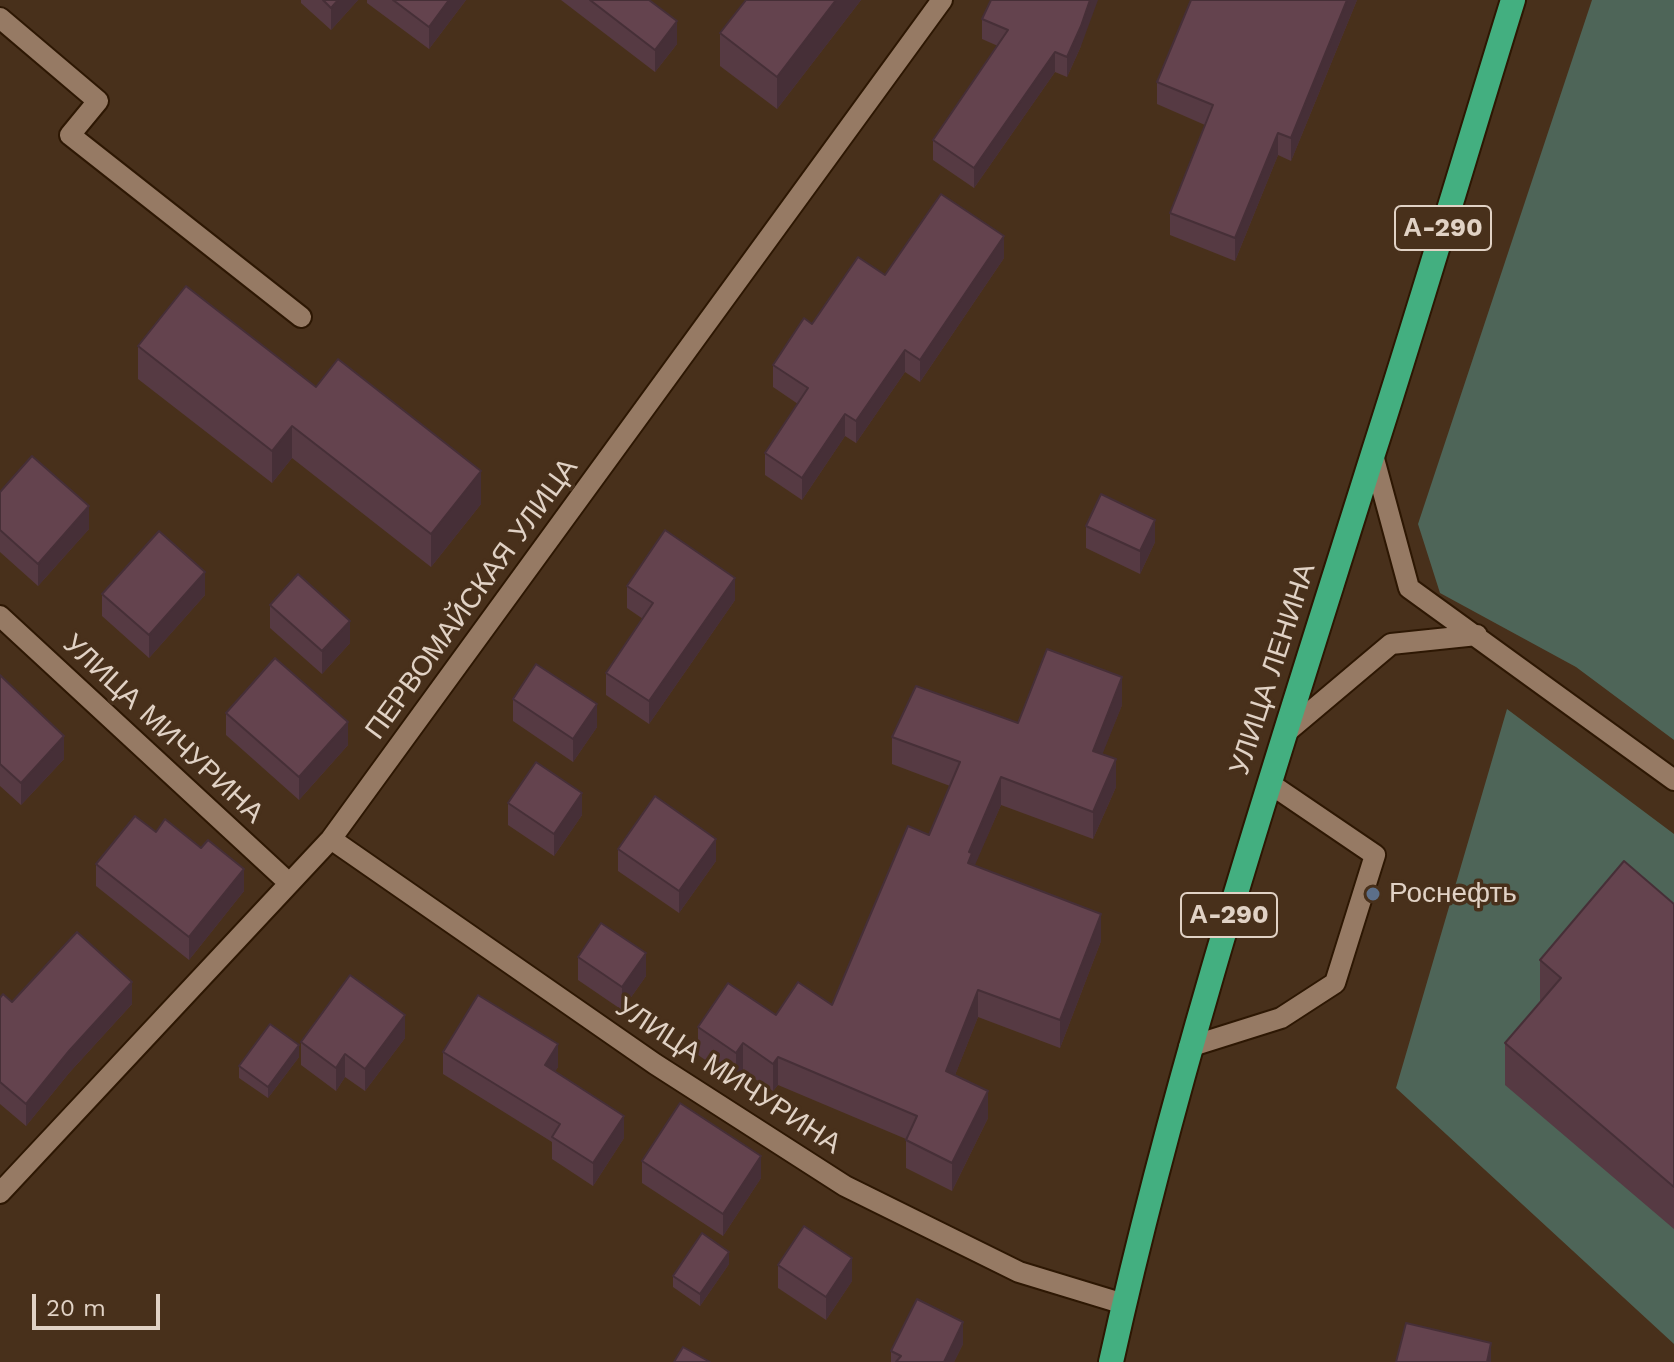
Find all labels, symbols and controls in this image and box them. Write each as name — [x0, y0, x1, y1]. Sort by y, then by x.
road number: А-290 — [1395, 206, 1491, 250]
street label: ПЕРВОМАЙСКАЯ УЛИЦА — [359, 452, 585, 746]
street label: УЛИЦА ЛЕНИНА — [1223, 559, 1323, 779]
street label: УЛИЦА МИЧУРИНА — [56, 627, 270, 831]
place label: Роснефть — [1389, 877, 1517, 911]
marker: Роснефть — [1364, 885, 1382, 903]
road number: А-290 — [1181, 893, 1277, 937]
street label: УЛИЦА МИЧУРИНА — [609, 991, 847, 1161]
scale bar — [36, 1278, 164, 1328]
text: 20 m — [46, 1294, 106, 1322]

